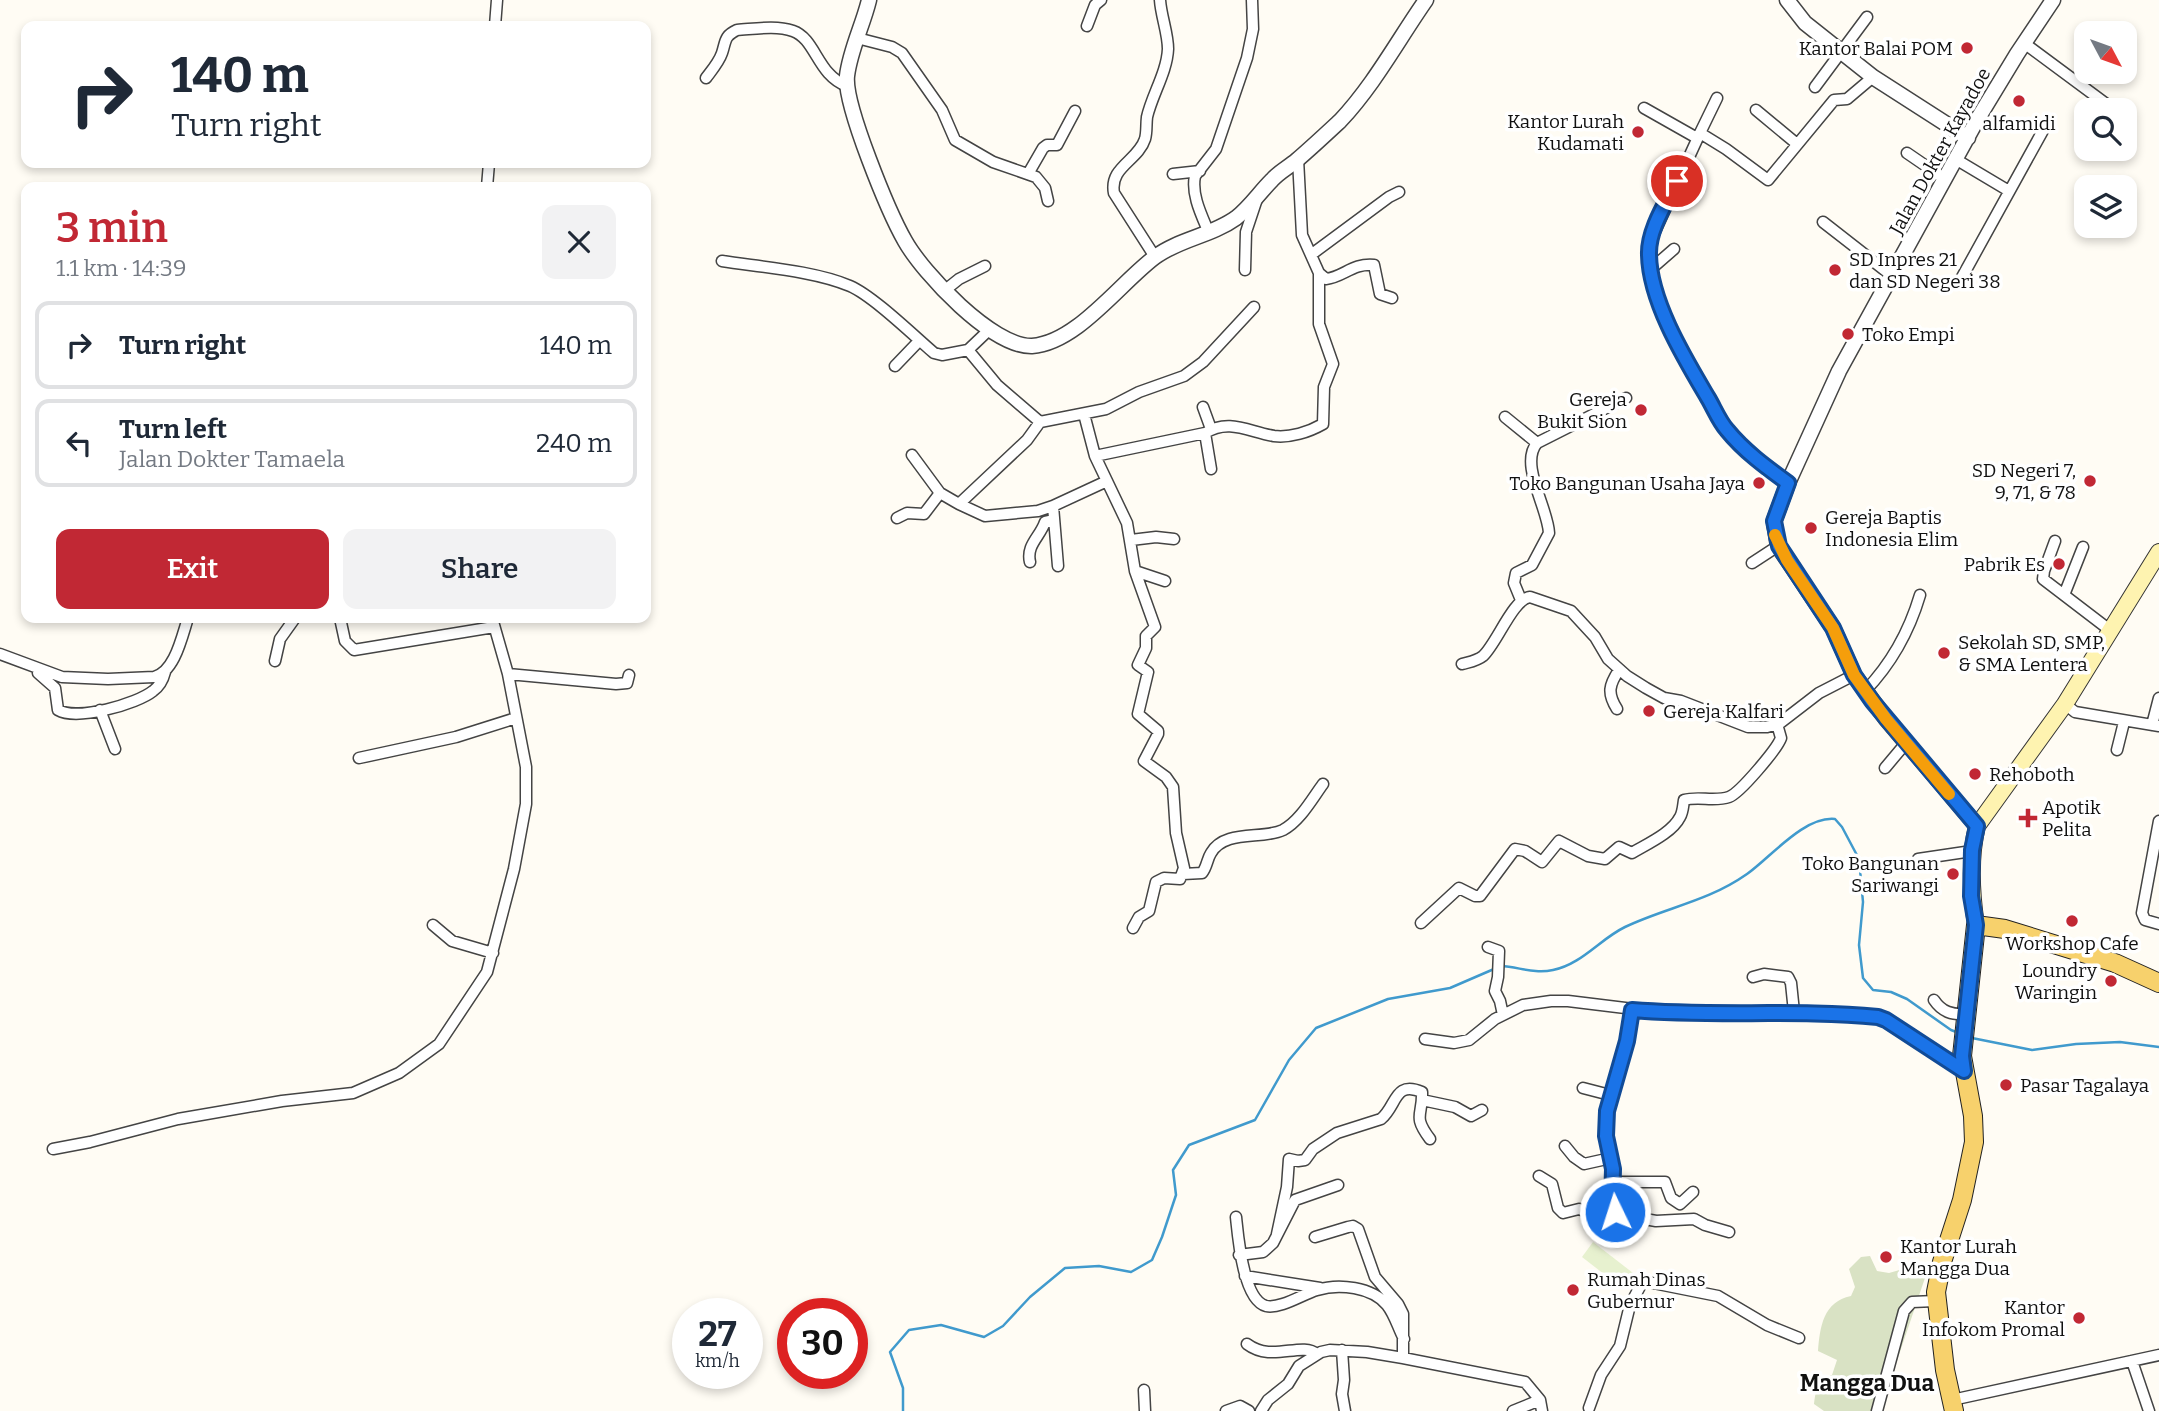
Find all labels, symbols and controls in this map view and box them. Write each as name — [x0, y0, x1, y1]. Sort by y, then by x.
north arrow — [2074, 21, 2137, 84]
map controls — [2074, 21, 2137, 238]
place label: Kantor Balai POM — [1799, 37, 1953, 60]
marker: Kantor Balai POM — [1959, 40, 1975, 56]
text: 140 m — [171, 46, 309, 105]
icon: right — [56, 49, 147, 140]
street label: Jalan Dokter Kayadoe — [1884, 64, 1995, 239]
marker: alfamidi — [2011, 93, 2027, 109]
button: search — [2074, 98, 2137, 161]
text: Turn right — [171, 106, 322, 144]
place label: Kantor Lurah Kudamati — [1507, 110, 1624, 155]
place label: alfamidi — [1982, 112, 2056, 135]
marker: Kantor Lurah Kudamati — [1630, 124, 1646, 140]
pin — [1647, 151, 1707, 211]
icon: arrive — [1658, 162, 1696, 200]
button: layers — [2074, 175, 2137, 238]
text: 3 min — [56, 203, 168, 253]
button: close — [542, 205, 616, 279]
place label: SD Inpres 21 dan SD Negeri 38 — [1849, 248, 2001, 293]
text: 1.1 km · 14:39 — [56, 254, 186, 282]
marker: SD Inpres 21 dan SD Negeri 38 — [1827, 262, 1843, 278]
place label: Toko Empi — [1862, 323, 1955, 346]
icon: right — [60, 326, 98, 364]
marker: Toko Empi — [1840, 326, 1856, 342]
text: Turn right — [119, 330, 246, 361]
text: 140 m — [540, 330, 612, 361]
place label: Gereja Bukit Sion — [1537, 388, 1628, 433]
marker: Gereja Bukit Sion — [1633, 402, 1649, 418]
text: Turn left — [119, 414, 227, 445]
icon: left — [60, 424, 98, 462]
text: 240 m — [536, 428, 612, 459]
text: Jalan Dokter Tamaela — [119, 445, 345, 473]
place label: SD Negeri 7, 9, 71, & 78 — [1972, 459, 2076, 504]
place label: Toko Bangunan Usaha Jaya — [1509, 472, 1746, 495]
marker: SD Negeri 7, 9, 71, & 78 — [2082, 473, 2098, 489]
marker: Toko Bangunan Usaha Jaya — [1751, 475, 1767, 491]
place label: Gereja Baptis Indonesia Elim — [1825, 506, 1958, 551]
marker: Gereja Baptis Indonesia Elim — [1803, 520, 1819, 536]
button: Exit — [56, 529, 329, 609]
button: Share — [343, 529, 616, 609]
place label: Pabrik Es — [1964, 553, 2045, 576]
marker: Pabrik Es — [2051, 556, 2067, 572]
place label: Sekolah SD, SMP, & SMA Lentera — [1958, 631, 2105, 676]
marker: Sekolah SD, SMP, & SMA Lentera — [1936, 645, 1952, 661]
place label: Gereja Kalfari — [1663, 700, 1784, 723]
marker: Gereja Kalfari — [1641, 703, 1657, 719]
place label: Rehoboth — [1989, 763, 2075, 786]
marker: Rehoboth — [1967, 766, 1983, 782]
place label: Apotik Pelita — [2042, 796, 2101, 841]
marker: Apotik Pelita — [2020, 810, 2036, 826]
place label: Toko Bangunan Sariwangi — [1802, 852, 1939, 897]
marker: Toko Bangunan Sariwangi — [1945, 866, 1961, 882]
marker: Workshop Cafe — [2064, 913, 2080, 929]
place label: Workshop Cafe — [2005, 932, 2139, 955]
place label: Loundry Waringin — [2015, 959, 2098, 1004]
marker: Loundry Waringin — [2103, 973, 2119, 989]
place label: Pasar Tagalaya — [2020, 1074, 2150, 1097]
marker: Pasar Tagalaya — [1998, 1077, 2014, 1093]
position arrow — [1578, 1175, 1652, 1249]
place label: Kantor Lurah Mangga Dua — [1900, 1235, 2017, 1280]
marker: Kantor Lurah Mangga Dua — [1878, 1249, 1894, 1265]
place label: Rumah Dinas Gubernur — [1587, 1268, 1706, 1313]
marker: Rumah Dinas Gubernur — [1565, 1282, 1581, 1298]
place label: Kantor Infokom Promal — [1922, 1296, 2066, 1341]
speed limit sign: 30 — [777, 1298, 868, 1389]
marker: Kantor Infokom Promal — [2071, 1310, 2087, 1326]
text: 27 — [698, 1313, 737, 1355]
text: km/h — [695, 1350, 740, 1372]
district label: Mangga Dua — [1800, 1369, 1934, 1397]

